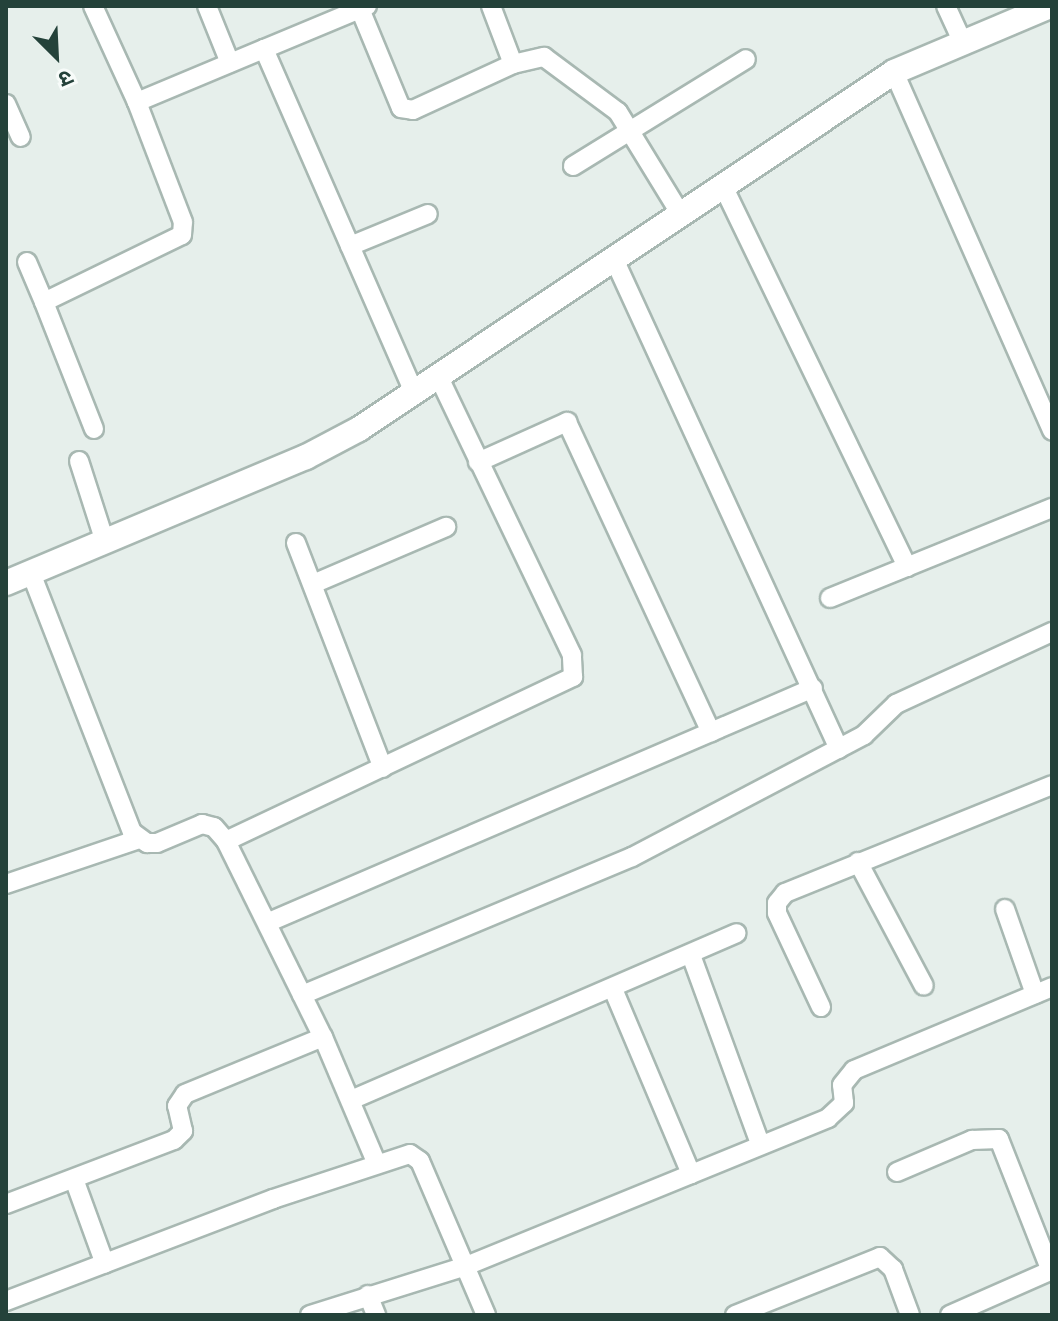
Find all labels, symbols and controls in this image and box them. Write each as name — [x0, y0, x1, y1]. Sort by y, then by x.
north arrow — [16, 16, 96, 96]
text: उ — [55, 64, 77, 92]

